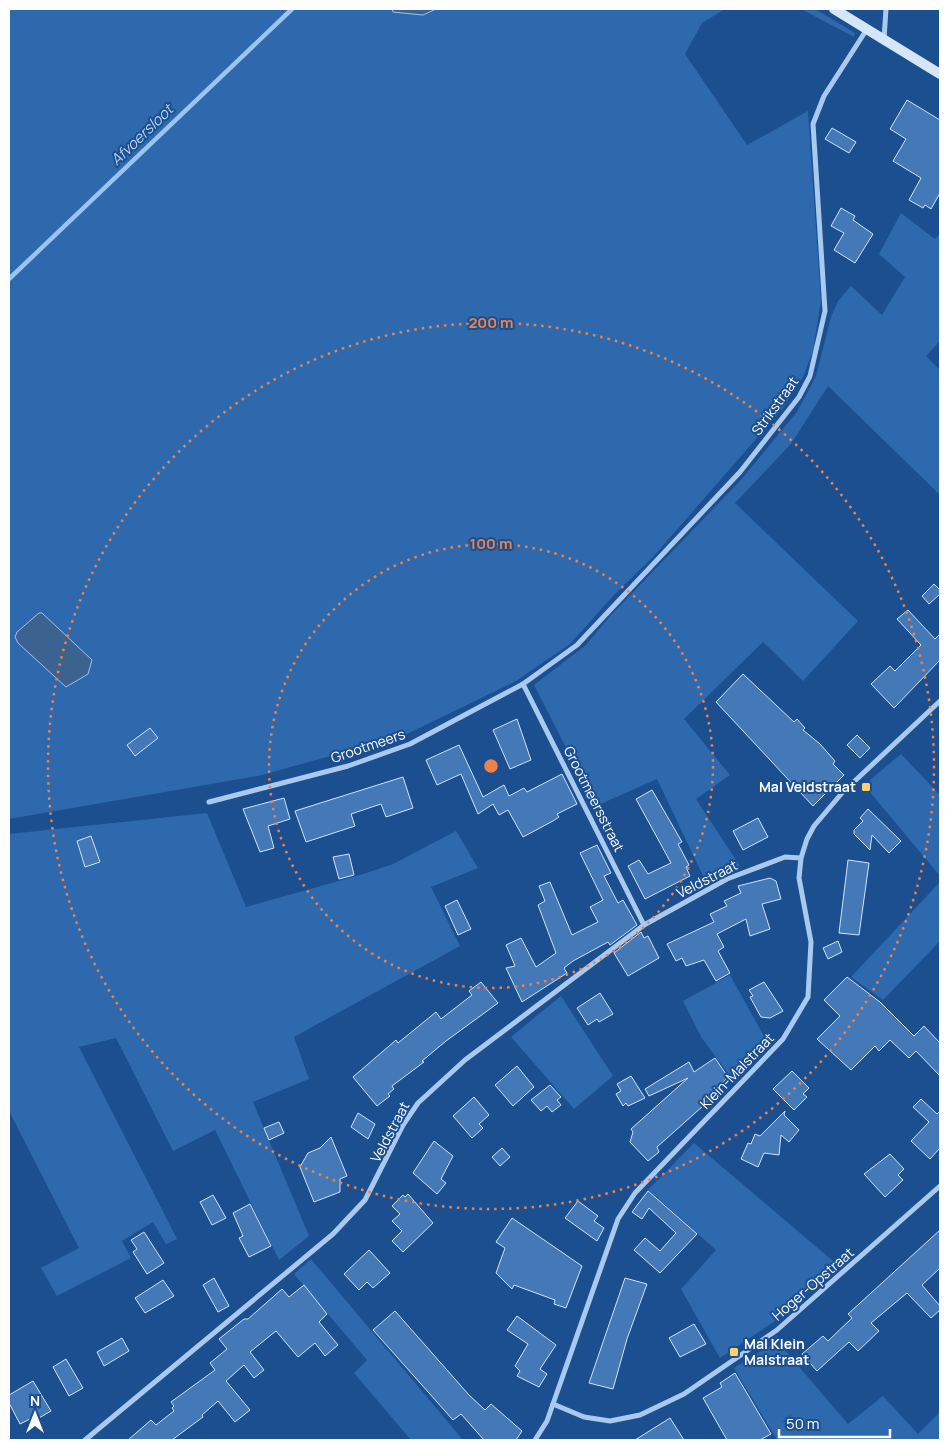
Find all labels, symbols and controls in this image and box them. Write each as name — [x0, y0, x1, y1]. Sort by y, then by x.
water label: Afvoersloot — [106, 98, 179, 170]
text: 200 m — [468, 312, 514, 333]
street label: Strikstraat — [747, 372, 803, 439]
text: 100 m — [470, 533, 512, 554]
street label: Grootmeers — [328, 724, 407, 767]
street label: Grootmeersstraat — [560, 743, 629, 855]
centre of rings — [482, 757, 500, 775]
place label: Mal Veldstraat — [759, 777, 856, 796]
marker: Mal Veldstraat — [860, 781, 872, 793]
street label: Veldstraat — [673, 855, 741, 902]
street label: Klein-Malstraat — [695, 1028, 778, 1113]
street label: Veldstraat — [366, 1098, 414, 1165]
street label: Hoger-Opstraat — [768, 1243, 858, 1324]
place label: Mal Klein Malstraat — [744, 1334, 809, 1369]
marker: Mal Klein Malstraat — [728, 1346, 740, 1358]
north arrow — [10, 1389, 60, 1439]
text: N — [30, 1391, 40, 1410]
scale bar — [779, 1406, 890, 1438]
text: 50 m — [786, 1413, 820, 1434]

